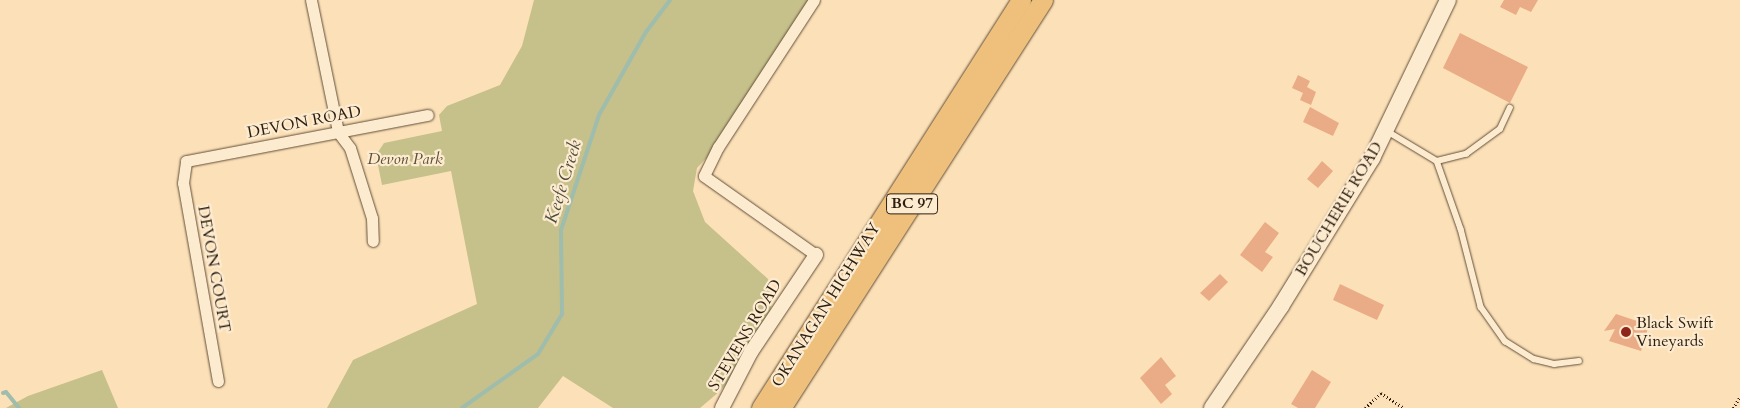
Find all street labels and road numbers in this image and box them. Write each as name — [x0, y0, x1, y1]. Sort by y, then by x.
street label: DEVON ROAD — [245, 102, 363, 142]
street label: BOUCHERIE ROAD — [1291, 138, 1387, 280]
road number: BC 97 — [886, 192, 938, 216]
street label: DEVON COURT — [193, 204, 235, 334]
street label: OKANAGAN HIGHWAY — [768, 219, 884, 391]
street label: STEVENS ROAD — [704, 276, 786, 394]

